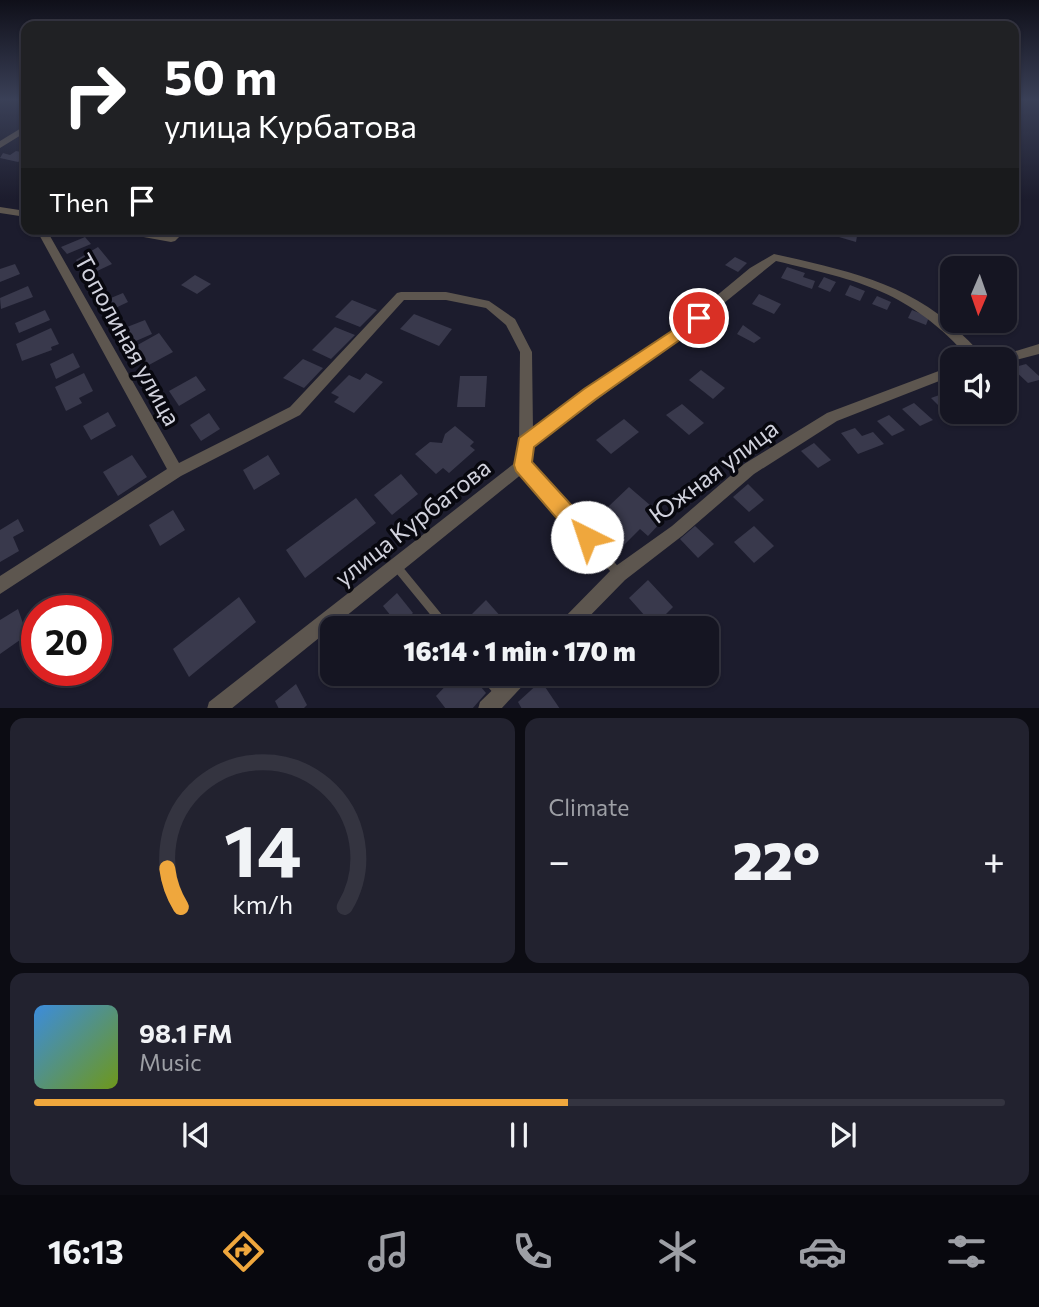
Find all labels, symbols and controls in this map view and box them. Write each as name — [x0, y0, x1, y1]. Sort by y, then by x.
text: 50 m — [164, 45, 277, 105]
icon: right — [49, 49, 140, 140]
text: улица Курбатова — [164, 105, 417, 145]
icon: arrive — [123, 182, 161, 220]
text: Then — [49, 186, 109, 217]
street label: Тополиная улица — [69, 248, 188, 430]
north arrow — [940, 256, 1017, 332]
map controls — [940, 256, 1017, 424]
pin — [669, 288, 729, 348]
icon: arrive — [680, 299, 718, 337]
button: sound — [940, 347, 1017, 424]
street label: Южная улица — [643, 413, 783, 529]
street label: улица Курбатова — [328, 452, 496, 592]
position arrow — [550, 500, 624, 574]
speed limit sign: 20 — [21, 595, 112, 686]
text: 16:14 · 1 min · 170 m — [403, 635, 636, 666]
text: Climate — [549, 793, 630, 821]
text: 14 — [223, 803, 301, 892]
text: 22° — [733, 827, 820, 891]
text: − — [549, 836, 570, 883]
text: + — [983, 836, 1005, 883]
text: km/h — [232, 888, 293, 918]
text: 98.1 FM — [139, 1017, 233, 1048]
text: Music — [139, 1048, 202, 1076]
icon: previous — [177, 1116, 215, 1154]
icon: pause — [500, 1116, 538, 1154]
icon: next — [824, 1116, 862, 1154]
icon: directions — [219, 1227, 268, 1276]
icon: music — [364, 1227, 413, 1276]
icon: phone — [508, 1227, 557, 1276]
icon: climate — [653, 1227, 702, 1276]
icon: car — [798, 1227, 847, 1276]
icon: filters — [942, 1227, 991, 1276]
text: 16:13 — [48, 1231, 124, 1271]

